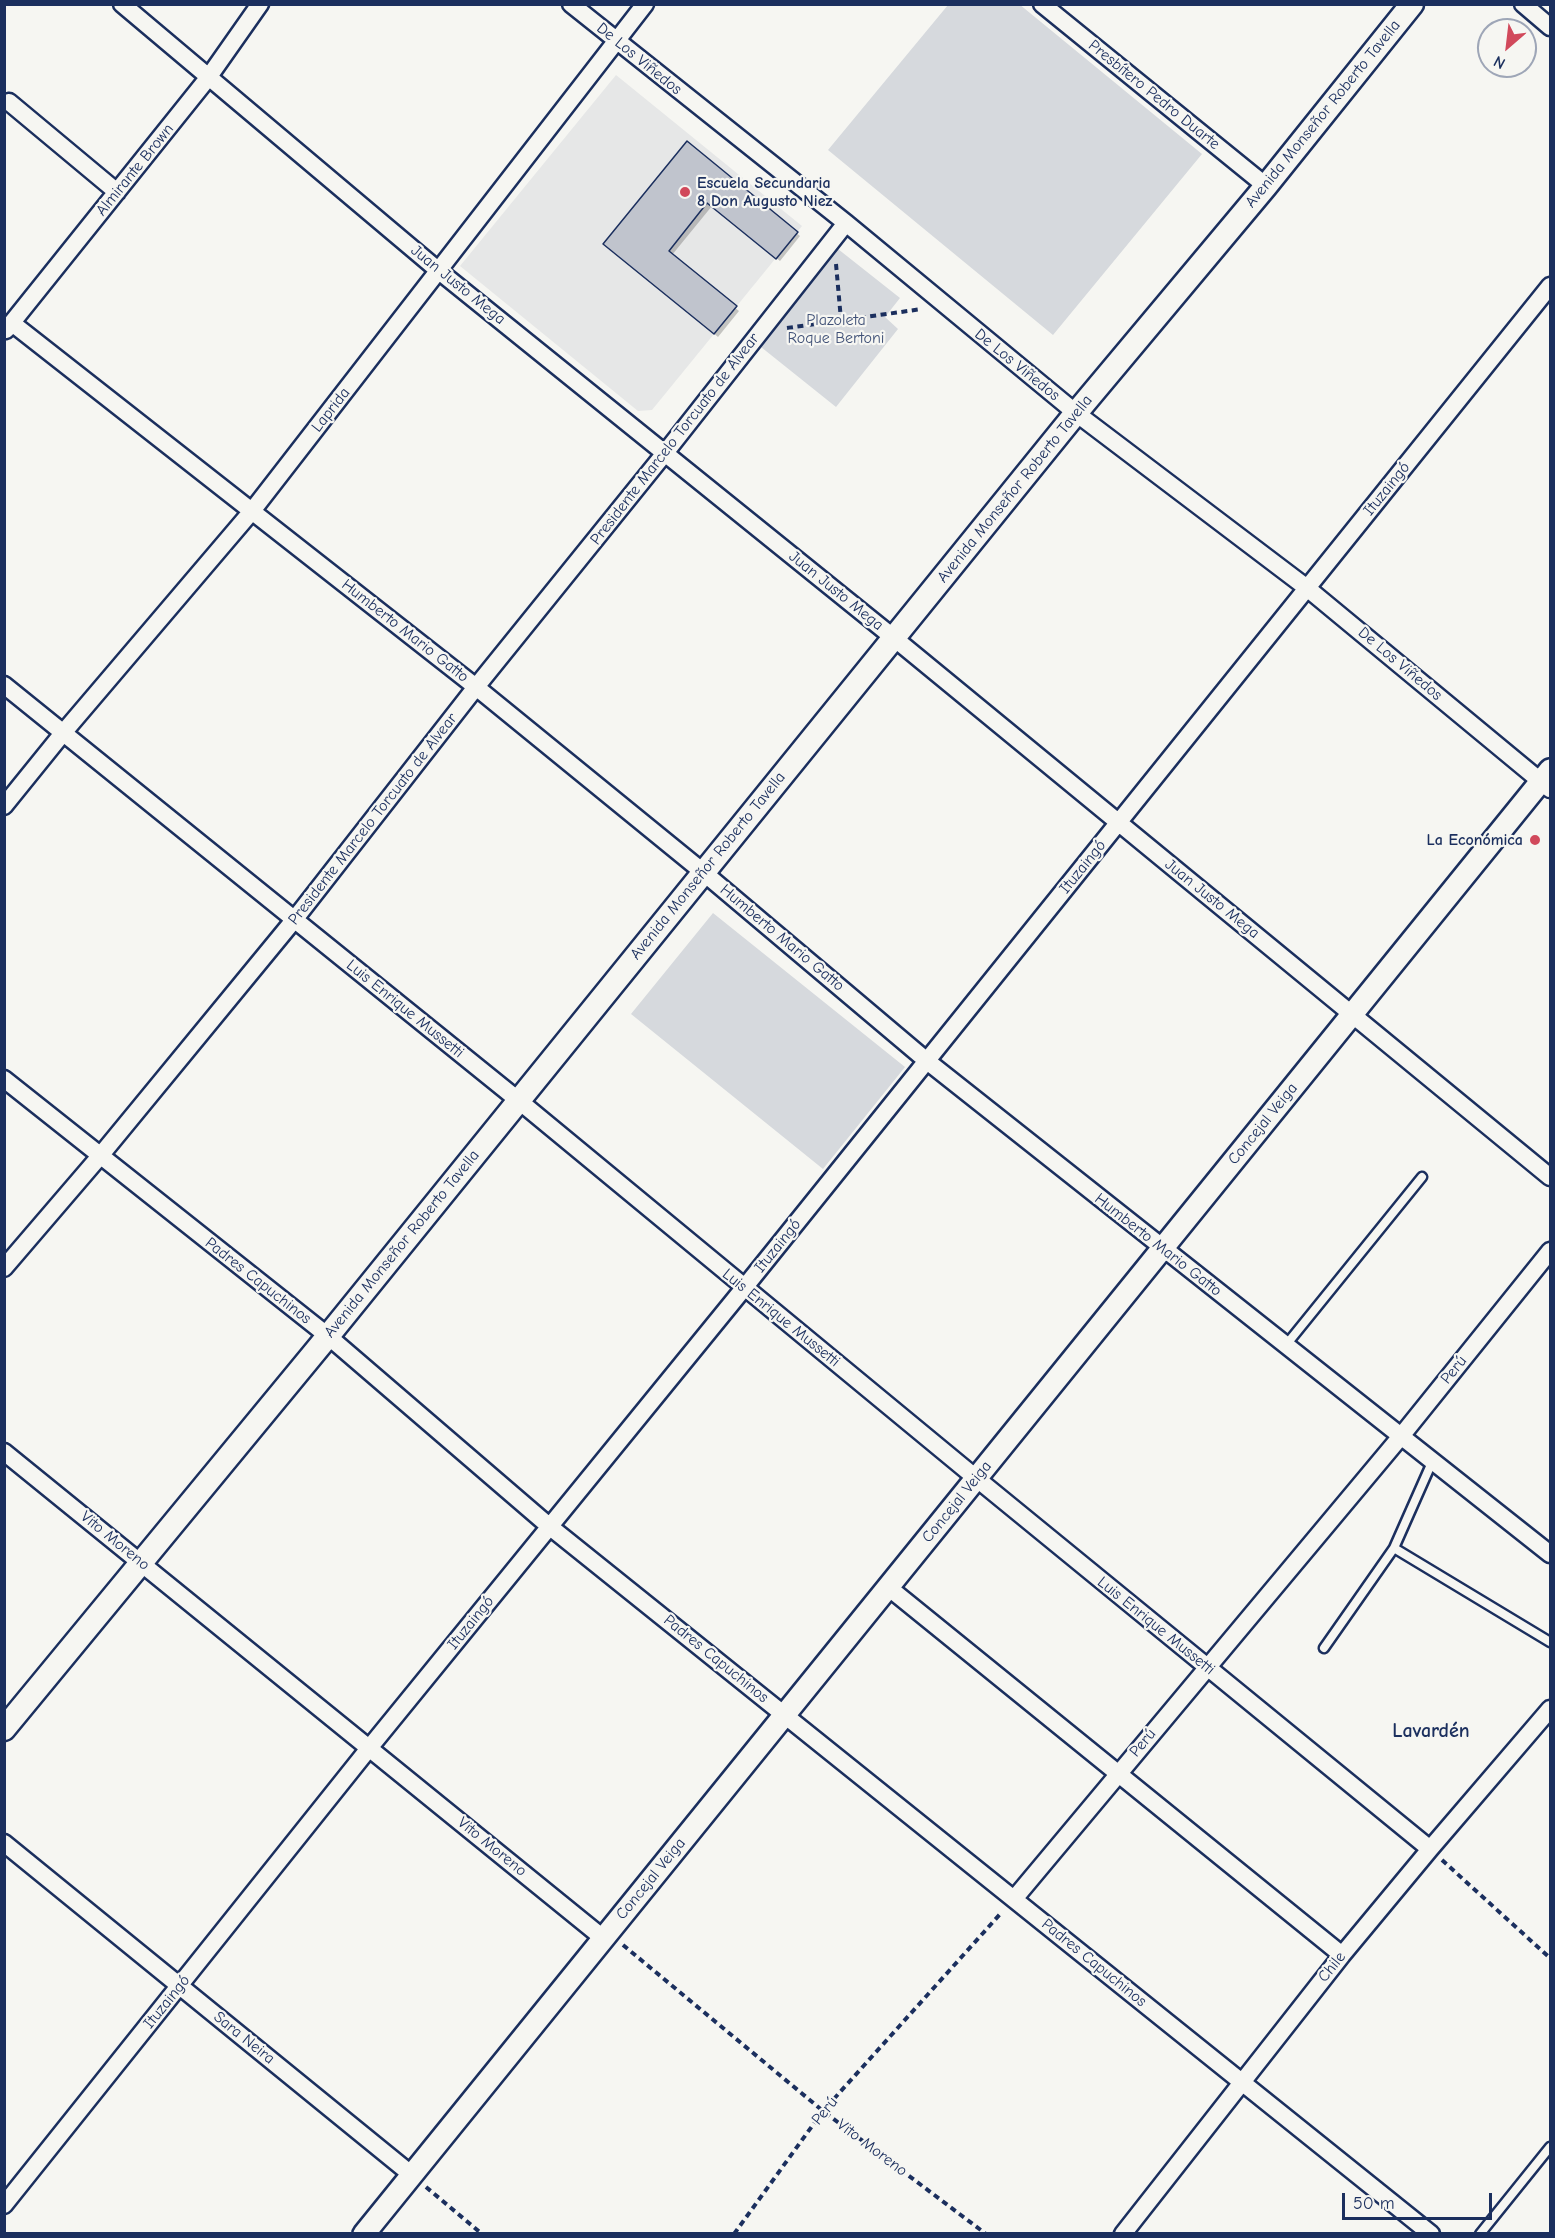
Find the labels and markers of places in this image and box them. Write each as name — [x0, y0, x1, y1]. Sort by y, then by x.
place label: Escuela Secundaria 8 Don Augusto Niez — [697, 173, 832, 211]
marker: Escuela Secundaria 8 Don Augusto Niez — [678, 185, 692, 199]
place label: La Económica — [1426, 830, 1523, 850]
marker: La Económica — [1528, 833, 1542, 847]

